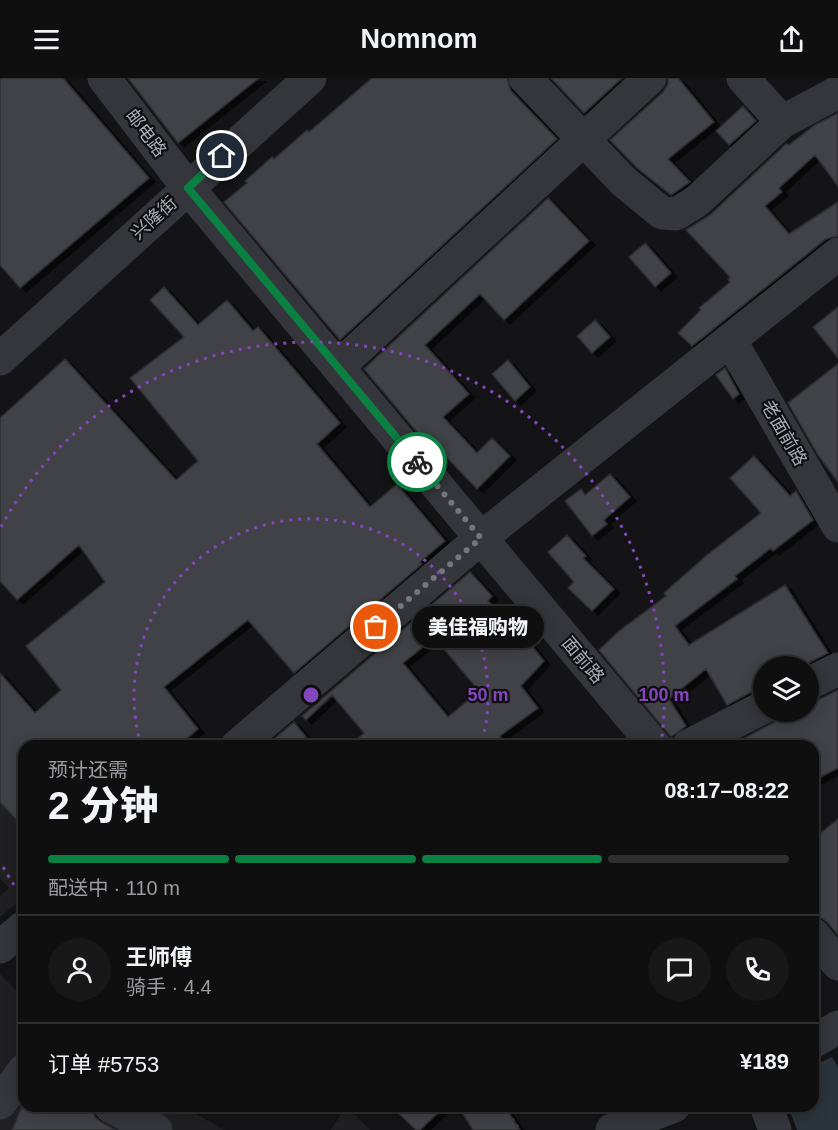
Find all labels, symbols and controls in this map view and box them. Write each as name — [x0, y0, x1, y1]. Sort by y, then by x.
icon: menu — [30, 23, 63, 56]
icon: share — [775, 23, 808, 56]
text: Nomnom — [361, 24, 478, 54]
street label: 邮电路 — [122, 105, 170, 161]
pin — [196, 130, 247, 181]
icon: home — [205, 139, 238, 172]
street label: 兴隆街 — [127, 193, 181, 243]
street label: 老面前路 — [757, 397, 811, 469]
courier — [387, 432, 447, 492]
icon: bike — [401, 446, 434, 479]
pin — [350, 601, 401, 652]
callout: 美佳福购物 — [412, 606, 544, 648]
icon: bag — [359, 610, 392, 643]
text: 美佳福购物 — [428, 616, 528, 638]
street label: 面前路 — [558, 633, 608, 687]
map controls — [753, 656, 819, 722]
button: layers — [753, 656, 819, 722]
centre of rings — [301, 685, 321, 705]
text: 50 m — [467, 685, 509, 705]
text: 100 m — [638, 685, 690, 705]
text: 预计还需 — [48, 759, 128, 781]
text: 08:17–08:22 — [664, 778, 789, 803]
text: 2 分钟 — [48, 784, 159, 827]
text: 配送中 · 110 m — [48, 877, 180, 899]
button: person — [48, 938, 111, 1001]
button: chat — [648, 938, 711, 1001]
button: phone — [726, 938, 789, 1001]
text: 王师傅 — [126, 945, 192, 970]
text: 骑手 · 4.4 — [126, 976, 212, 998]
text: ¥189 — [740, 1049, 789, 1074]
text: 订单 #5753 — [48, 1052, 159, 1077]

